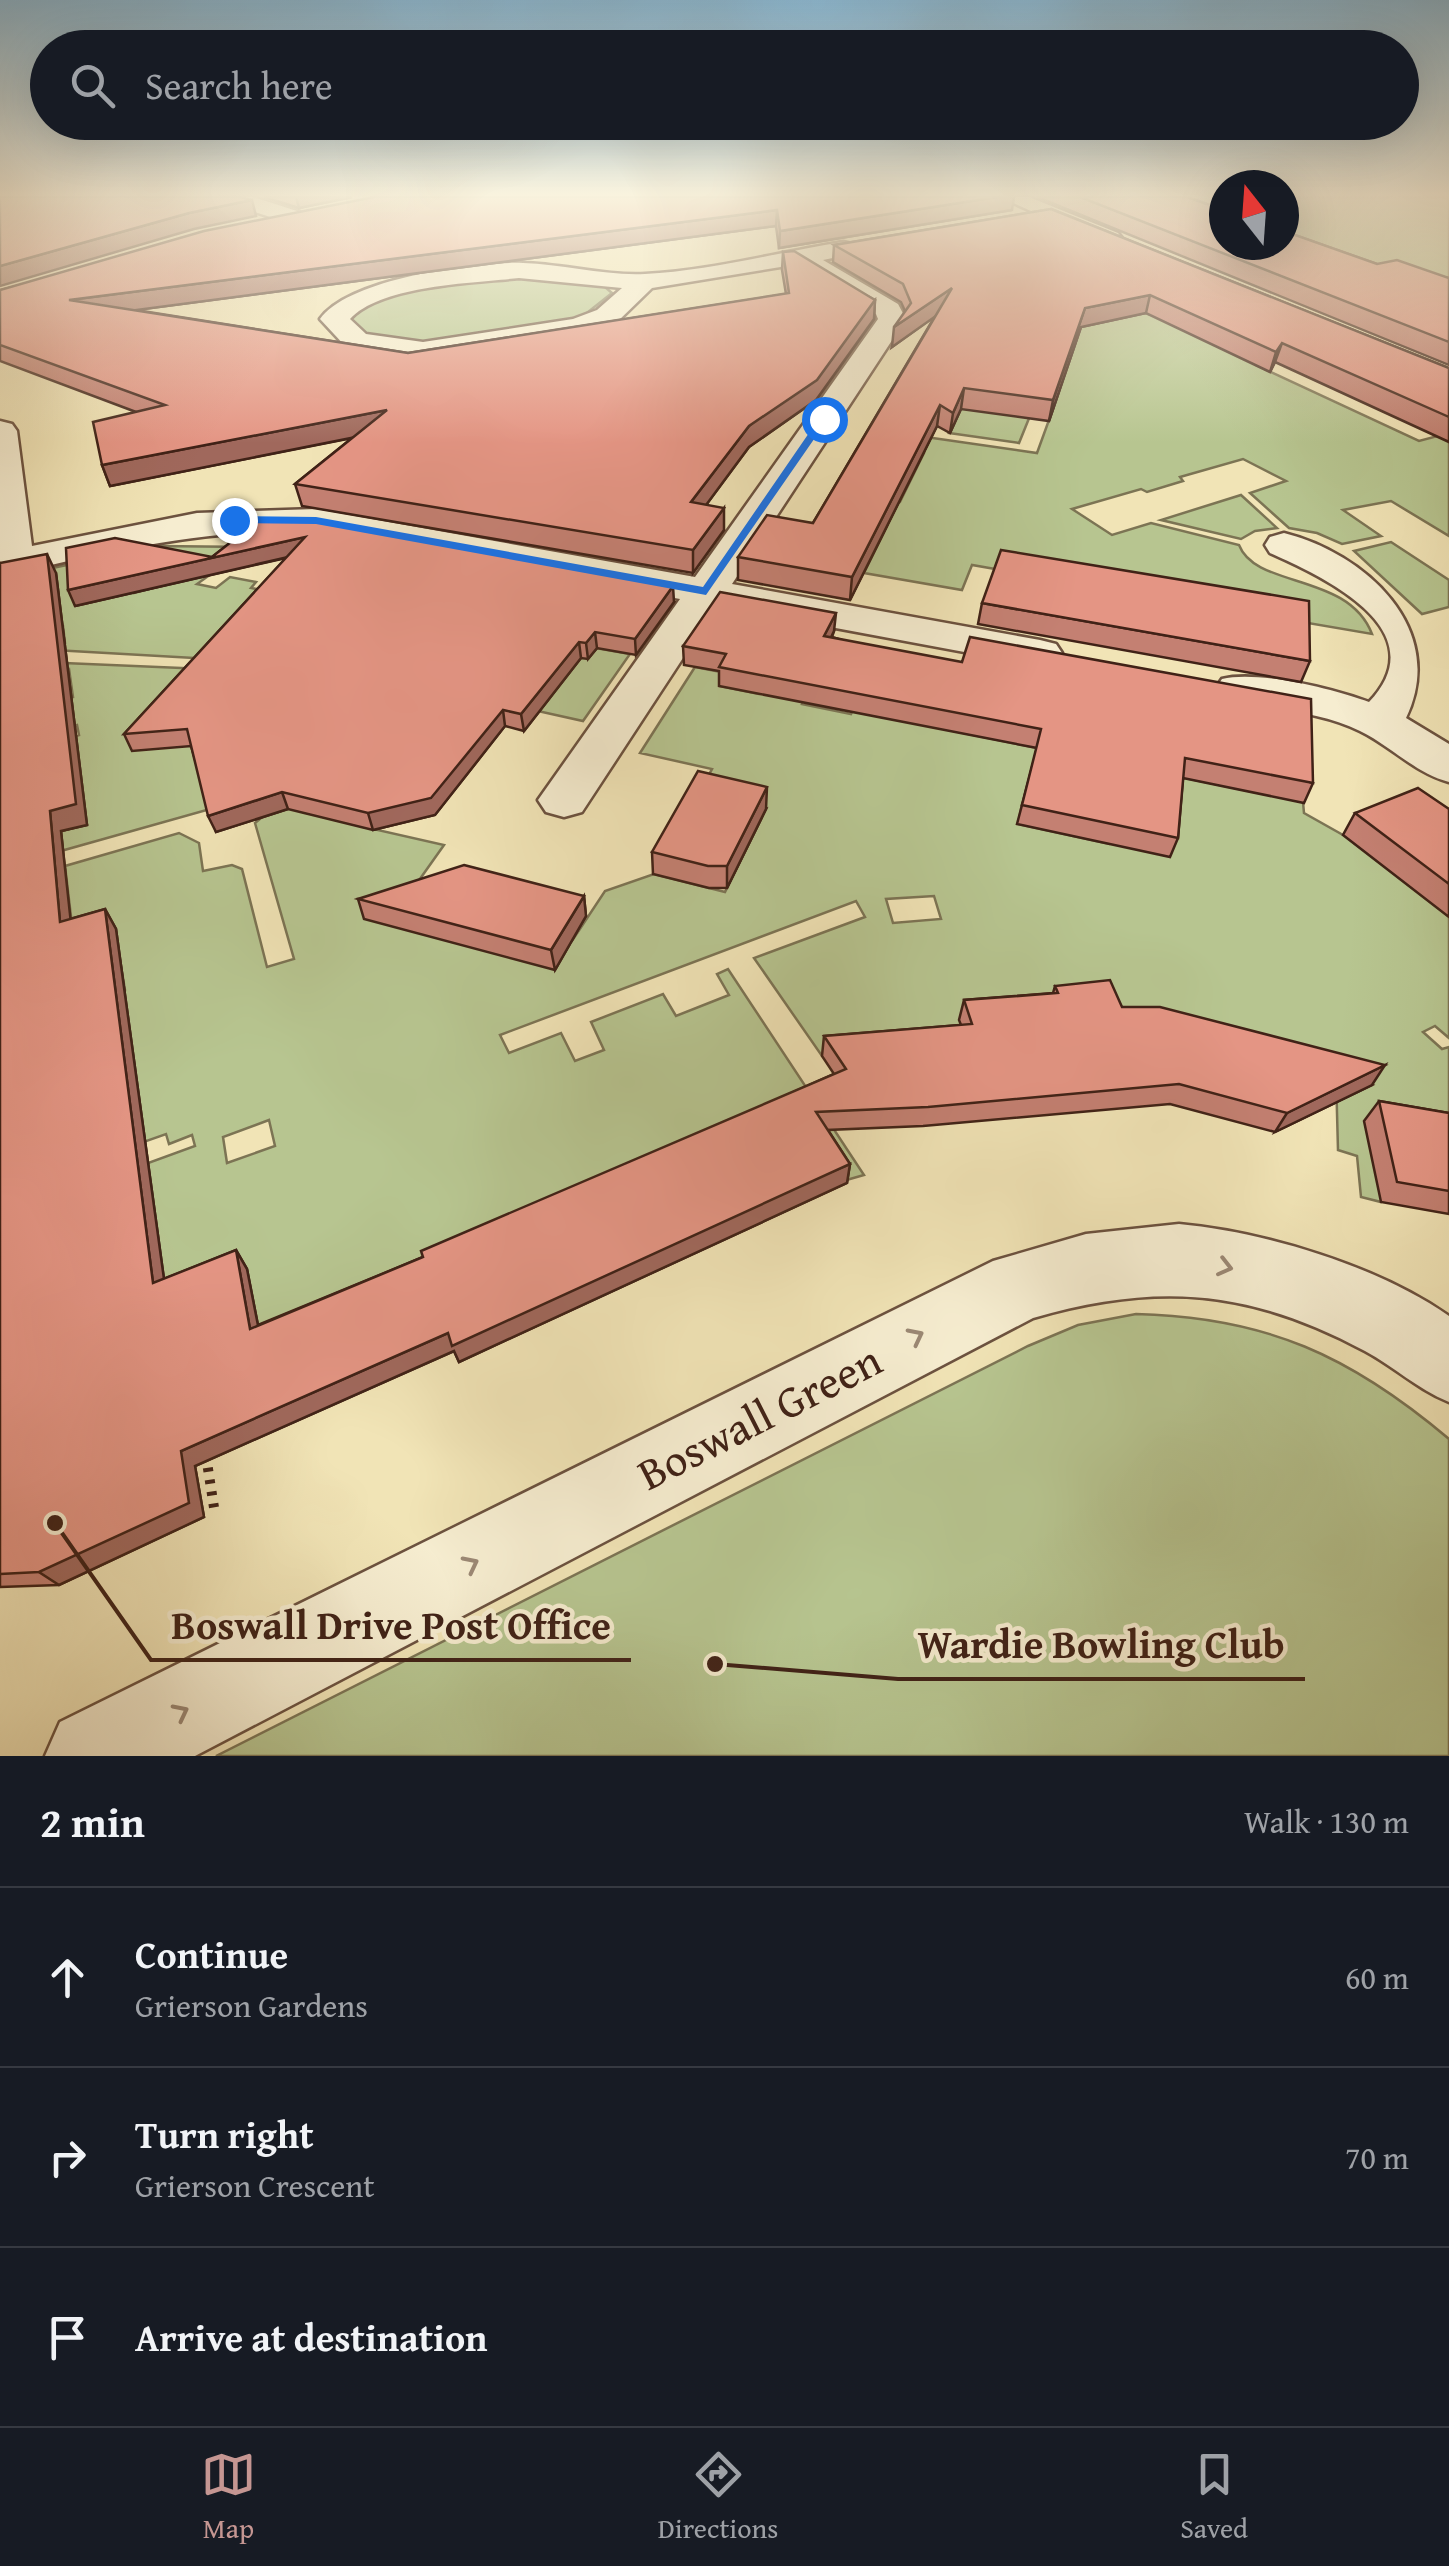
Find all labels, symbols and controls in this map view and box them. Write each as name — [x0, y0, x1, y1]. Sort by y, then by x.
search box — [30, 30, 1419, 140]
text: Search here — [145, 57, 333, 113]
icon: search — [65, 58, 120, 113]
north arrow — [1209, 170, 1299, 260]
route start — [802, 397, 848, 443]
route end — [212, 498, 258, 544]
one-way arrow — [1216, 1255, 1234, 1276]
street label: Boswall Green — [626, 1327, 892, 1505]
one-way arrow — [906, 1328, 924, 1348]
one-way arrow — [460, 1557, 478, 1576]
callout: Boswall Drive Post Office — [151, 1590, 631, 1660]
text: Boswall Drive Post Office — [171, 1595, 611, 1654]
callout: Wardie Bowling Club — [898, 1609, 1305, 1679]
text: Wardie Bowling Club — [917, 1614, 1285, 1673]
one-way arrow — [171, 1705, 189, 1724]
text: 2 min — [40, 1791, 145, 1852]
text: Walk · 130 m — [1244, 1798, 1409, 1845]
text: Continue — [135, 1926, 288, 1982]
icon: ahead — [40, 1950, 95, 2005]
text: 60 m — [1345, 1954, 1409, 2001]
text: Grierson Gardens — [135, 1982, 368, 2029]
text: Turn right — [135, 2106, 314, 2162]
icon: right — [40, 2130, 95, 2185]
text: 70 m — [1345, 2134, 1409, 2181]
text: Grierson Crescent — [135, 2162, 375, 2209]
text: Arrive at destination — [135, 2309, 488, 2365]
icon: arrive — [40, 2310, 95, 2365]
tab: Map — [201, 2447, 256, 2548]
tab: Directions — [658, 2447, 778, 2548]
tab: Saved — [1180, 2447, 1248, 2548]

